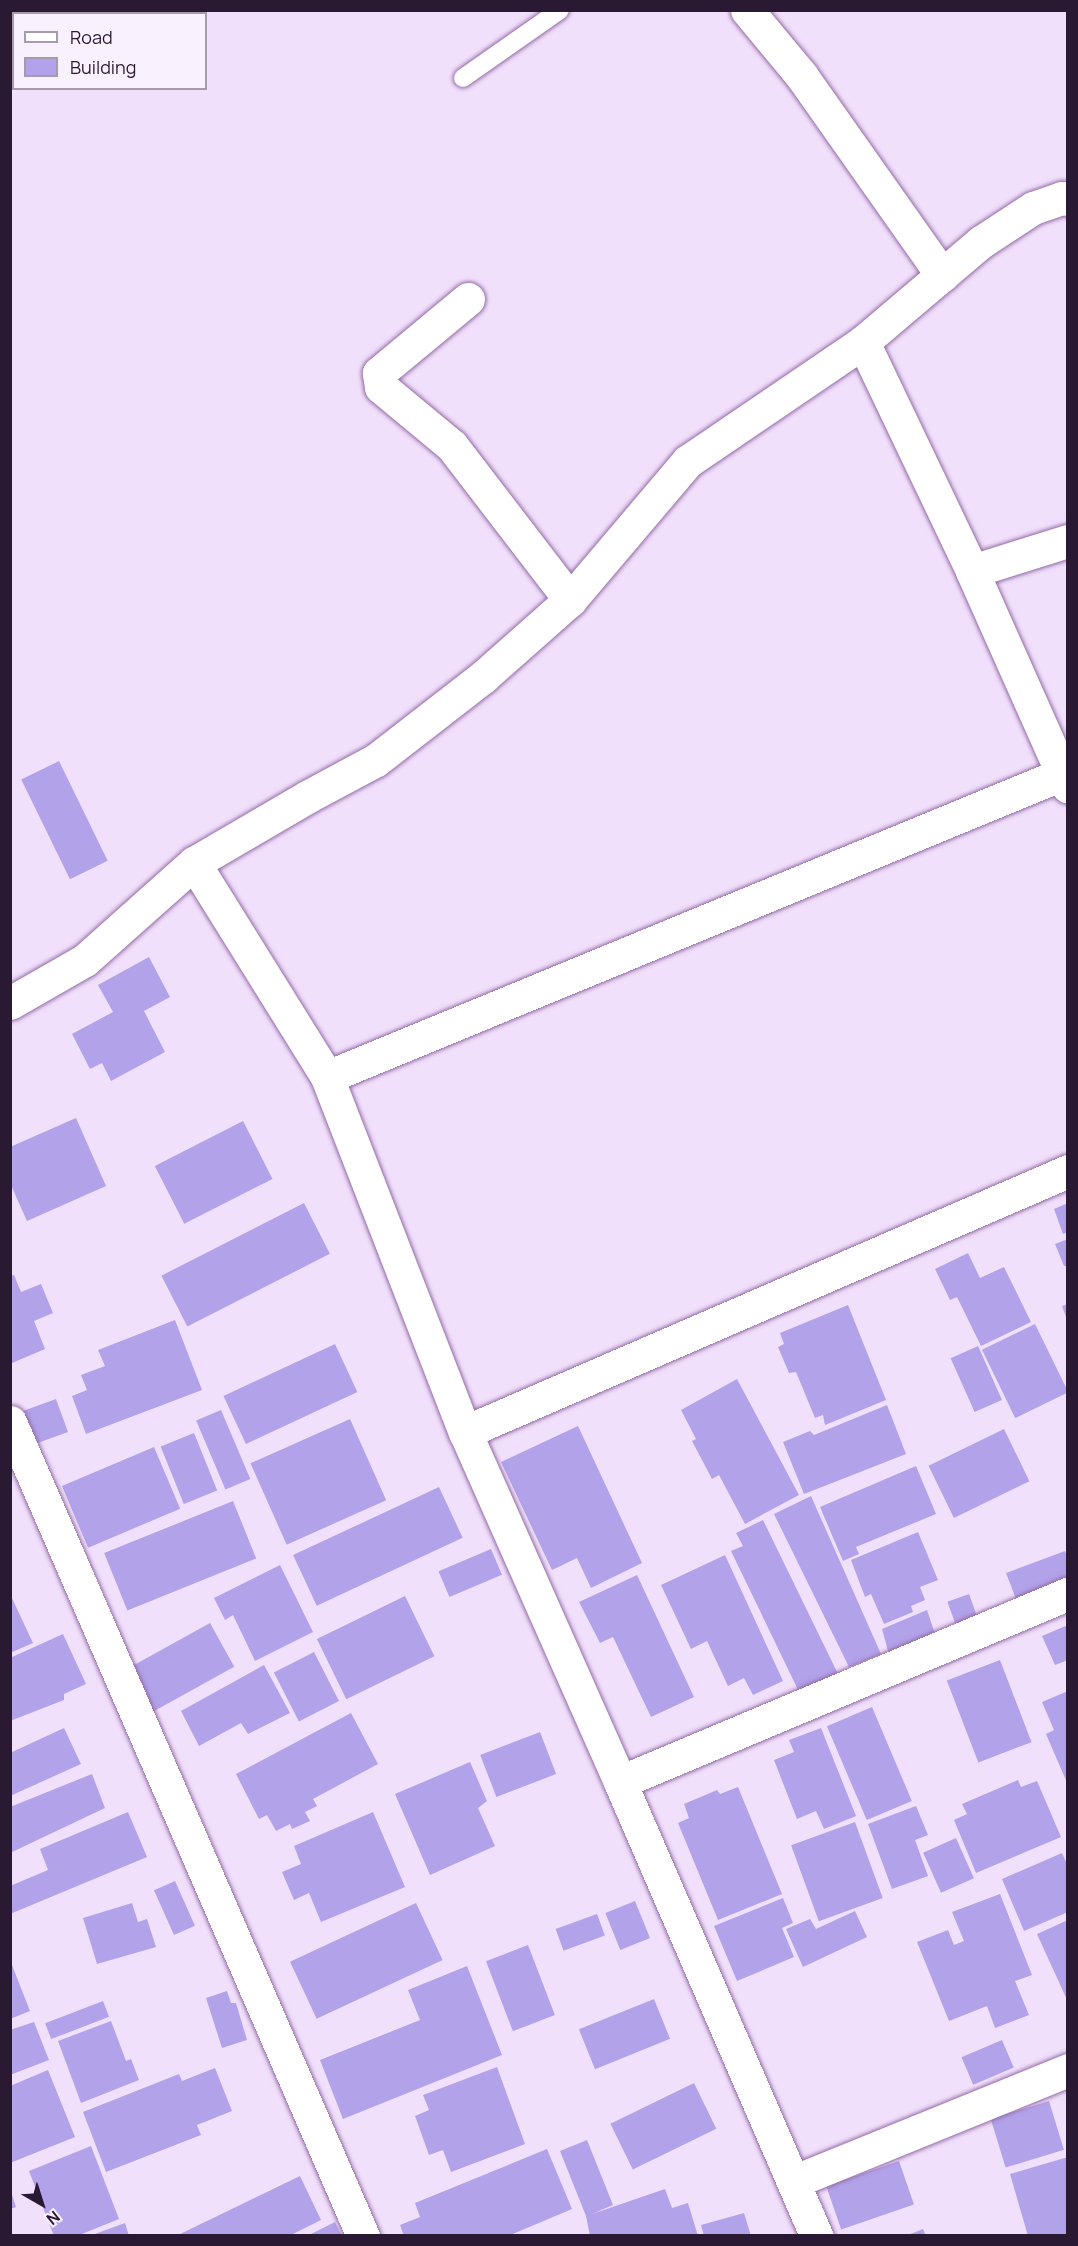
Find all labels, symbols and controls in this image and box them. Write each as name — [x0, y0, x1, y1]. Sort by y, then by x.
legend — [12, 12, 207, 90]
text: Road — [70, 25, 113, 49]
text: Building — [70, 55, 136, 79]
north arrow — [12, 2174, 72, 2234]
text: N — [42, 2206, 65, 2230]

